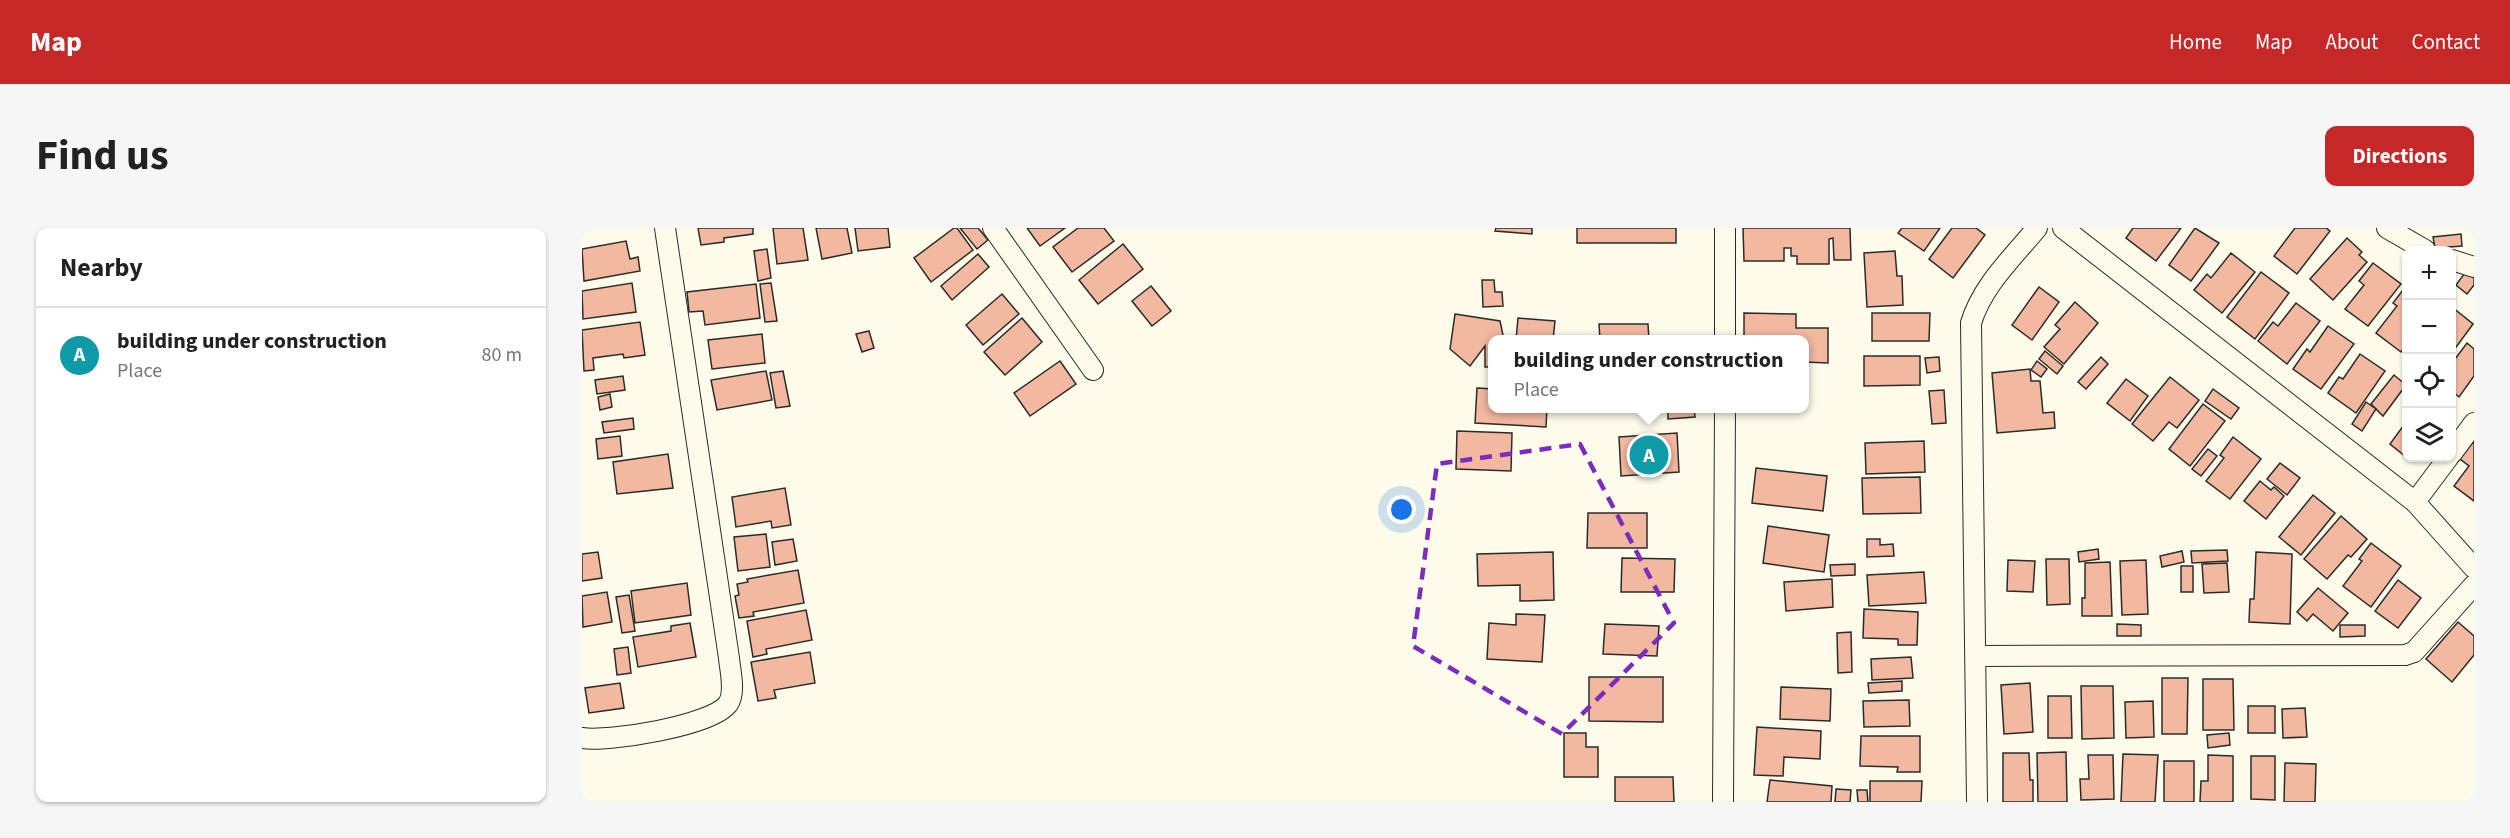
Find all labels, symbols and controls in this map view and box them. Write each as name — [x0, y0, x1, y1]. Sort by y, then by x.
text: Map — [30, 22, 82, 62]
text: Home — [2169, 27, 2222, 57]
text: Map — [2255, 27, 2293, 57]
text: About — [2326, 27, 2378, 57]
text: Contact — [2411, 27, 2480, 57]
text: Find us — [36, 126, 169, 186]
button: Directions — [2325, 126, 2474, 186]
map controls — [2402, 246, 2456, 462]
button: + — [2402, 246, 2456, 300]
text: Nearby — [60, 249, 143, 286]
button: − — [2402, 300, 2456, 354]
text: building under construction — [117, 325, 387, 357]
popup — [1488, 335, 1809, 413]
text: A — [74, 341, 85, 369]
text: 80 m — [482, 341, 522, 369]
text: building under construction — [1514, 344, 1783, 376]
button: locate — [2402, 354, 2456, 408]
text: Place — [117, 357, 162, 385]
text: Place — [1514, 376, 1559, 404]
button: layers — [2402, 408, 2456, 462]
pin: A — [1630, 432, 1668, 478]
your location — [1387, 495, 1416, 524]

